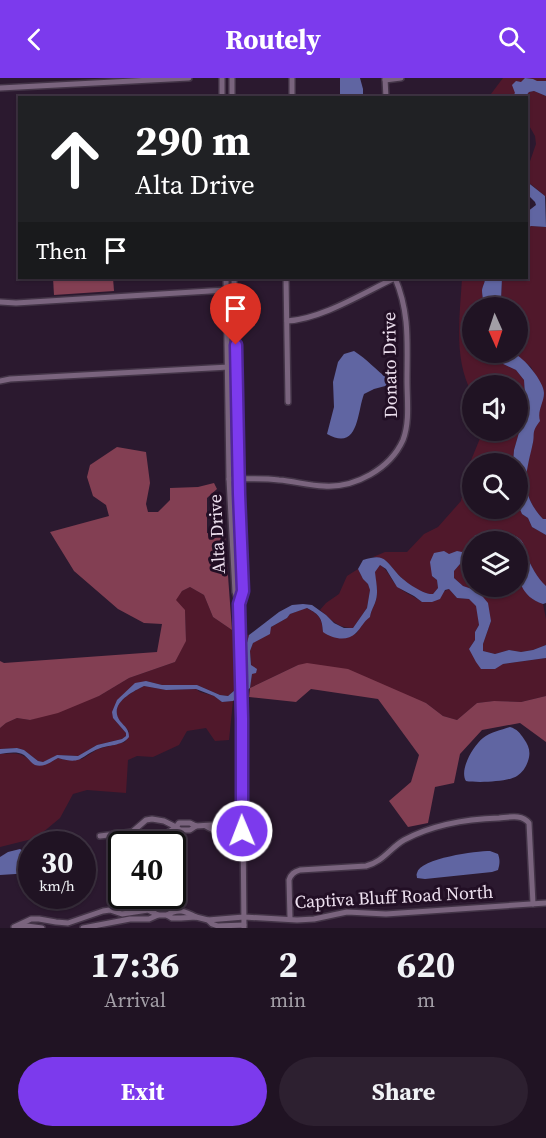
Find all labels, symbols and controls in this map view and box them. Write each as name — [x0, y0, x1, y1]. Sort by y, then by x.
text: Routely — [225, 21, 321, 58]
icon: back — [18, 23, 51, 56]
icon: search — [495, 23, 528, 56]
text: 290 m — [135, 111, 250, 169]
icon: ahead — [36, 120, 114, 198]
text: Alta Drive — [135, 166, 255, 203]
icon: arrive — [99, 234, 132, 267]
text: Then — [36, 236, 87, 266]
pin — [210, 283, 261, 345]
icon: arrive — [219, 292, 252, 325]
north arrow — [462, 297, 528, 363]
map controls — [462, 297, 528, 597]
street label: Donato Drive — [376, 312, 403, 418]
button: sound — [462, 375, 528, 441]
button: search — [462, 453, 528, 519]
street label: Alta Drive — [202, 493, 231, 575]
button: layers — [462, 531, 528, 597]
position arrow — [210, 799, 274, 863]
speed limit sign: 40 — [108, 831, 186, 909]
text: 30 — [41, 842, 73, 883]
text: km/h — [39, 875, 75, 896]
street label: Captiva Bluff Road North — [294, 879, 494, 914]
text: 17:36 — [91, 940, 179, 989]
text: 2 — [278, 940, 298, 989]
text: 620 — [397, 940, 455, 989]
text: Arrival — [104, 986, 166, 1014]
text: min — [270, 986, 306, 1014]
text: m — [417, 986, 435, 1014]
button: Exit — [18, 1057, 267, 1126]
button: Share — [279, 1057, 528, 1126]

